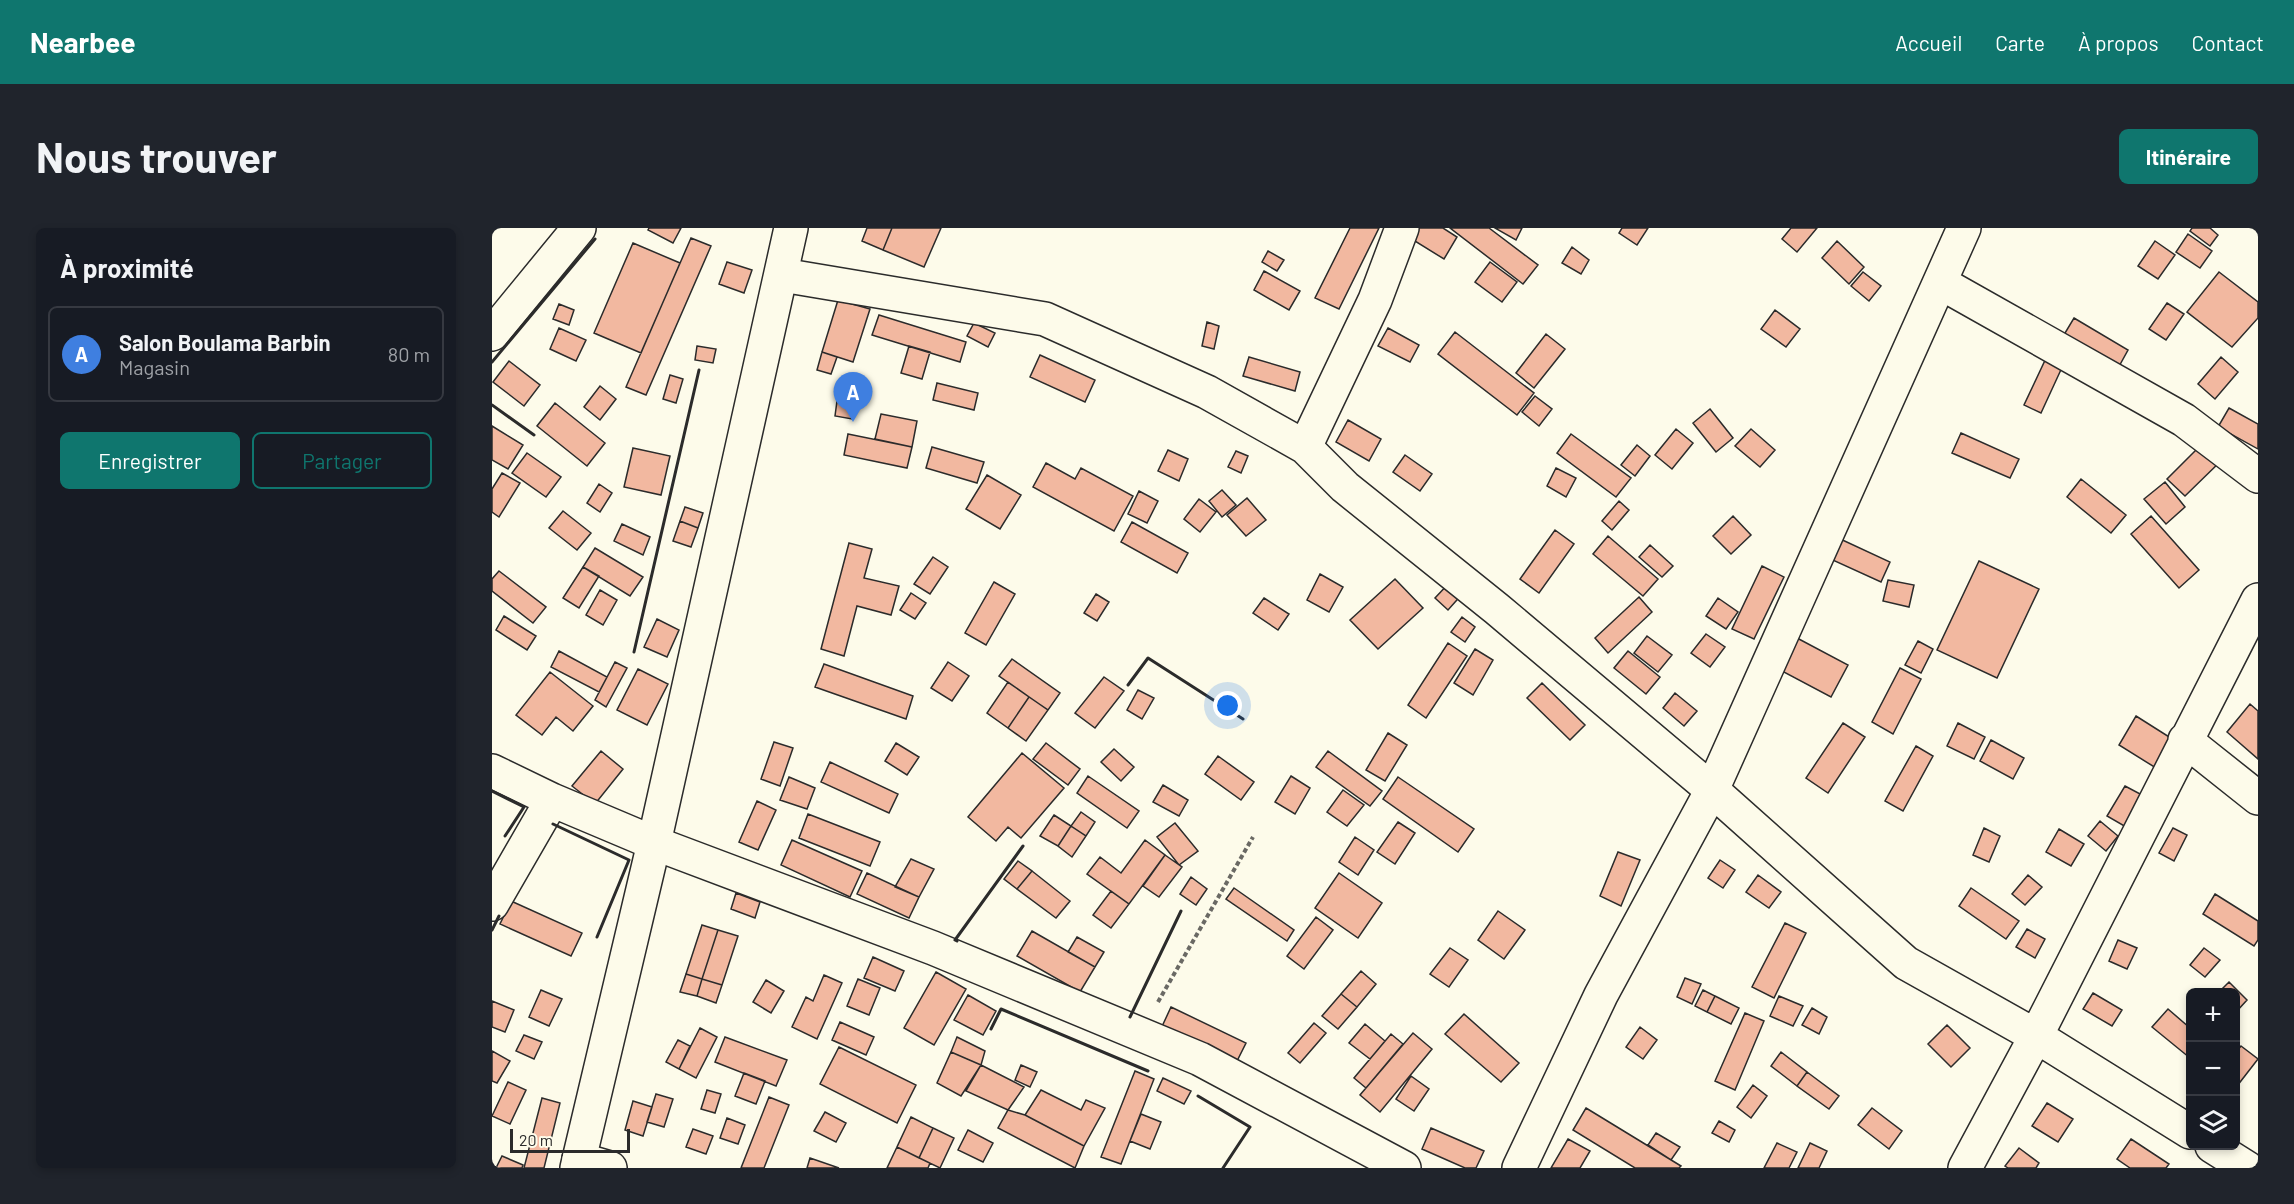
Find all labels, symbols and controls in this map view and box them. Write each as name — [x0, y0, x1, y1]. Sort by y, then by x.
text: Nearbee — [30, 25, 136, 59]
text: Accueil — [1895, 30, 1962, 55]
text: Carte — [1995, 30, 2045, 55]
text: À propos — [2078, 30, 2159, 55]
text: Contact — [2192, 30, 2264, 55]
button: Itinéraire — [2119, 129, 2258, 184]
text: Nous trouver — [36, 131, 277, 181]
text: À proximité — [60, 252, 194, 283]
text: Salon Boulama Barbin — [119, 329, 331, 355]
text: A — [75, 342, 88, 366]
text: 80 m — [388, 342, 430, 366]
text: Magasin — [119, 355, 190, 379]
pin: A — [834, 372, 872, 422]
button: Enregistrer — [60, 432, 240, 489]
button: Partager — [252, 432, 432, 489]
your location — [1213, 691, 1242, 720]
map controls — [2186, 988, 2240, 1150]
button: + — [2186, 988, 2240, 1042]
button: − — [2186, 1042, 2240, 1096]
button: layers — [2186, 1096, 2240, 1150]
scale bar — [510, 1126, 630, 1154]
text: 20 m — [519, 1130, 553, 1149]

